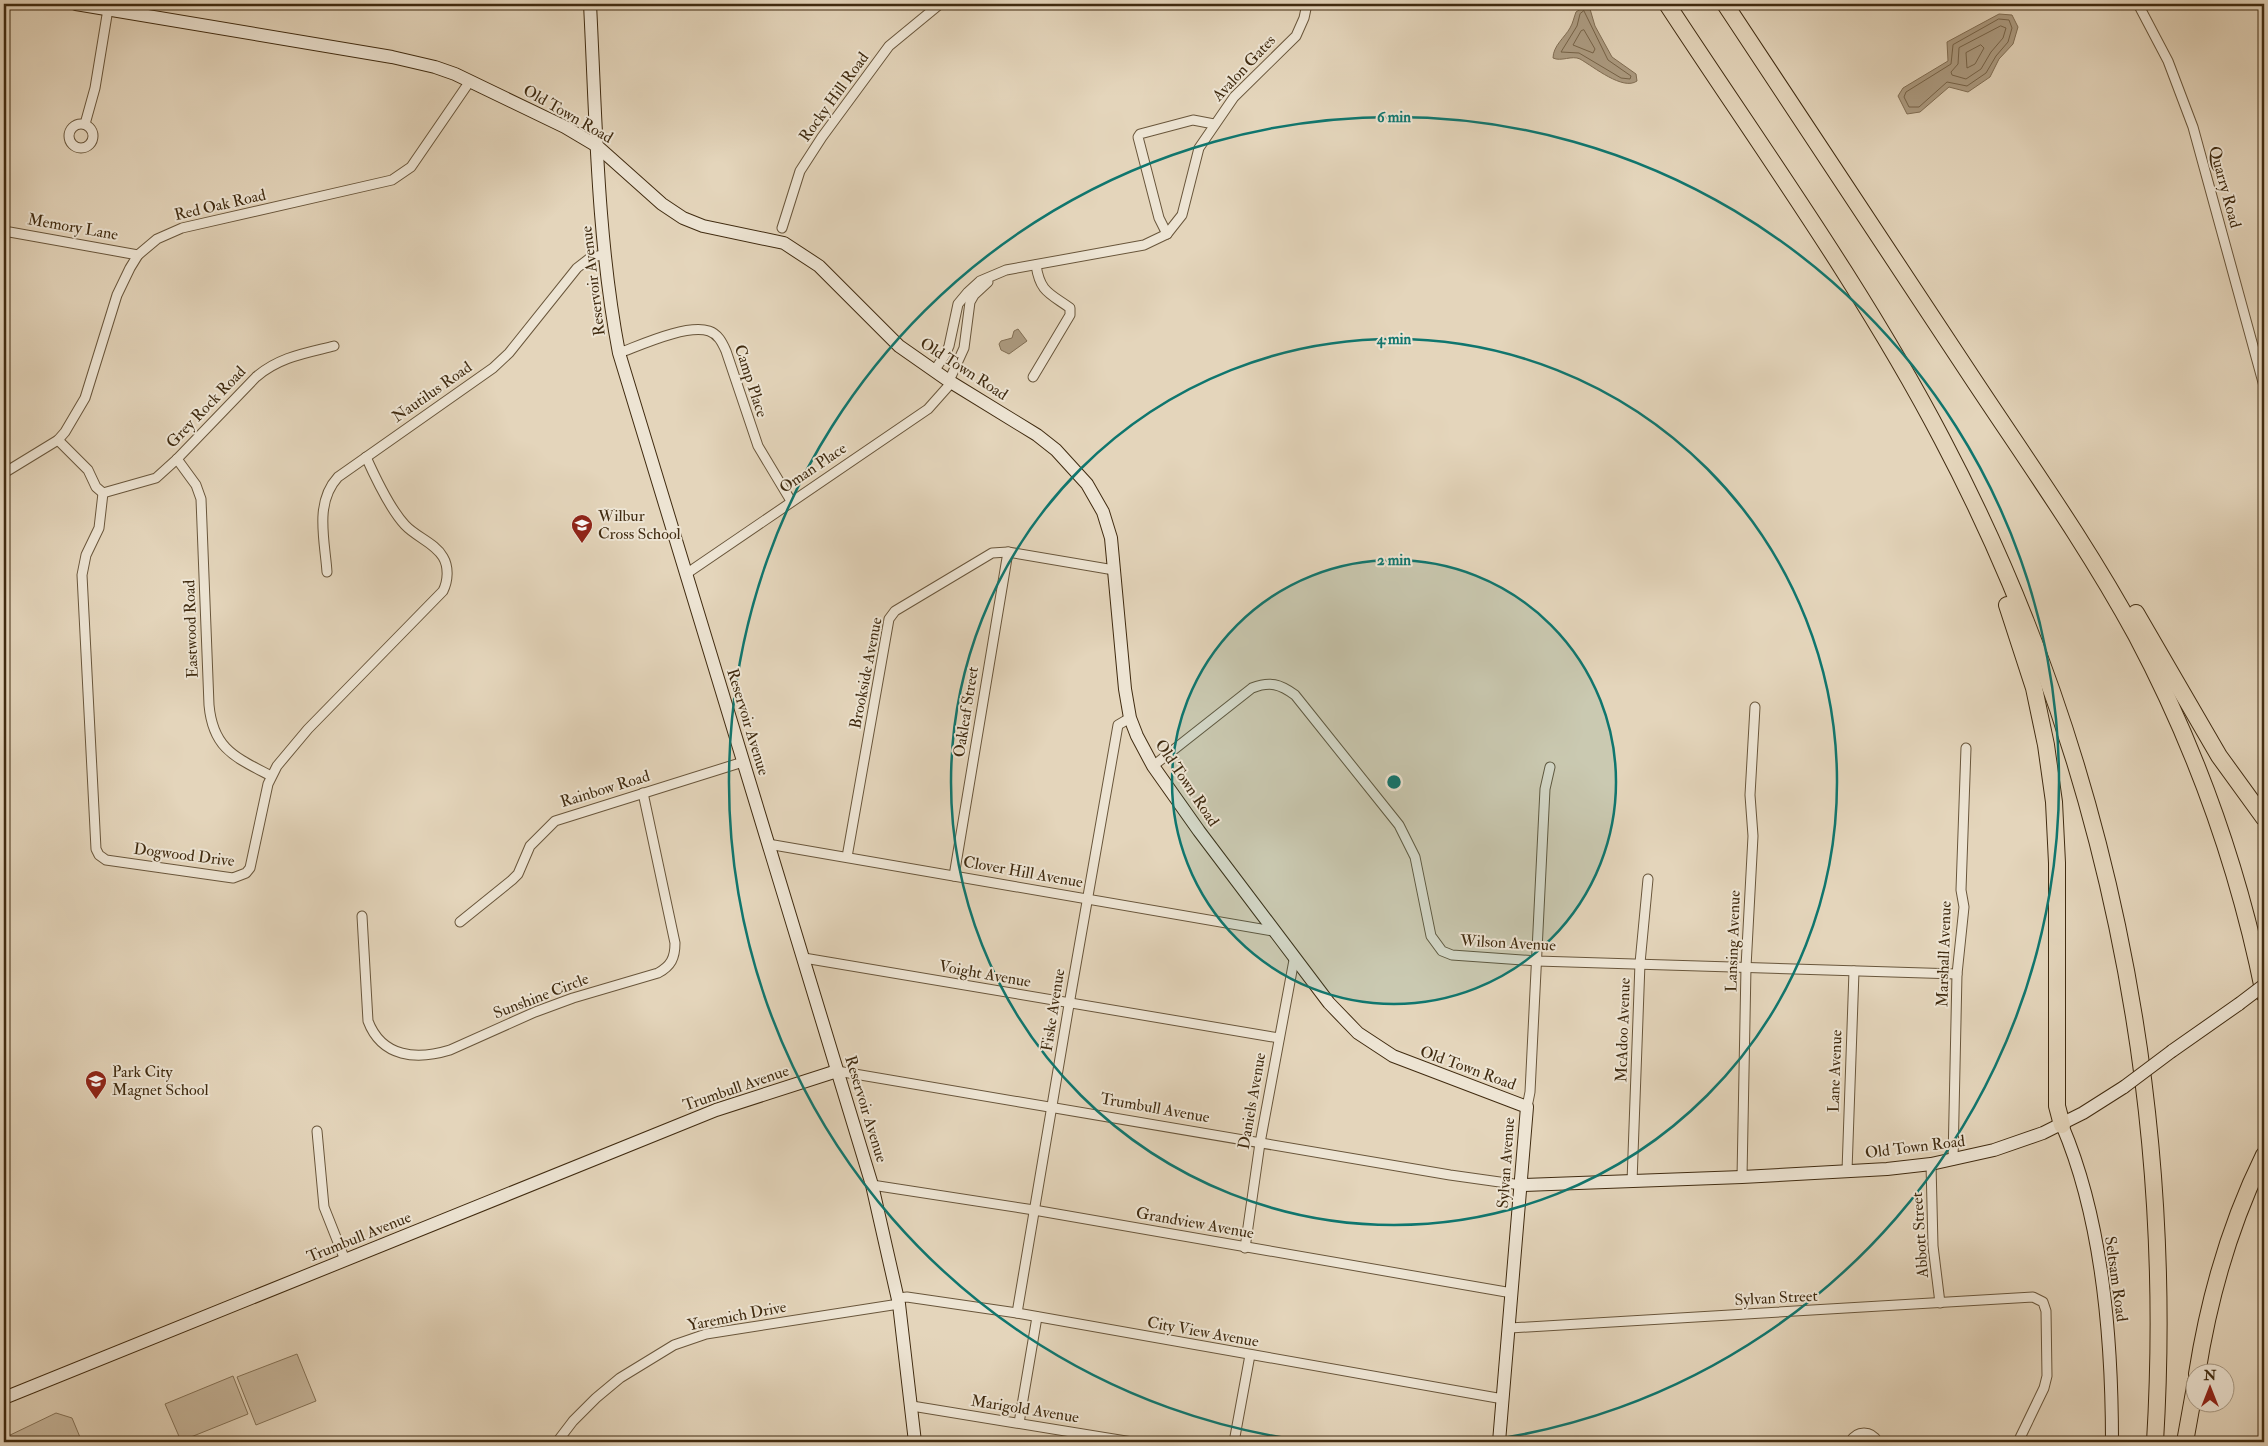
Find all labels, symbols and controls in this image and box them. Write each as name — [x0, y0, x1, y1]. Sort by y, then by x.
street label: Avalon Gates — [1207, 30, 1280, 106]
street label: Rocky Hill Road — [795, 48, 873, 146]
street label: Old Town Road — [519, 80, 617, 148]
text: 6 min — [1377, 108, 1411, 127]
street label: Quarry Road — [2204, 144, 2246, 230]
street label: Red Oak Road — [172, 185, 268, 225]
street label: Memory Lane — [26, 209, 120, 245]
street label: Reservoir Avenue — [576, 225, 610, 337]
text: 4 min — [1376, 330, 1412, 349]
street label: Old Town Road — [916, 333, 1012, 405]
street label: Camp Place — [729, 342, 772, 420]
street label: Nautilus Road — [388, 357, 476, 427]
street label: Grey Rock Road — [162, 362, 250, 452]
street label: Oman Place — [776, 438, 851, 498]
place label: Wilbur Cross School — [597, 506, 681, 544]
school or university icon: Wilbur Cross School — [570, 513, 594, 544]
text: 2 min — [1377, 551, 1411, 570]
street label: Eastwood Road — [179, 579, 203, 679]
street label: Brookside Avenue — [845, 615, 887, 730]
street label: Oakleaf Street — [949, 665, 983, 759]
street label: Reservoir Avenue — [722, 666, 774, 778]
street label: Old Town Road — [1151, 736, 1223, 830]
street label: Rainbow Road — [558, 766, 652, 812]
centre of rings — [1385, 773, 1403, 791]
street label: Dogwood Drive — [132, 839, 236, 871]
street label: Clover Hill Avenue — [962, 852, 1085, 892]
street label: Lansing Avenue — [1721, 889, 1745, 992]
street label: Marshall Avenue — [1932, 900, 1956, 1007]
street label: Wilson Avenue — [1459, 930, 1557, 956]
street label: Voight Avenue — [937, 956, 1033, 992]
street label: Fiske Avenue — [1037, 967, 1069, 1053]
street label: Sunshine Circle — [490, 969, 592, 1023]
street label: McAdoo Avenue — [1611, 977, 1635, 1083]
street label: Lane Avenue — [1824, 1029, 1846, 1113]
street label: Old Town Road — [1417, 1041, 1519, 1095]
street label: Daniels Avenue — [1234, 1051, 1270, 1151]
street label: Reservoir Avenue — [840, 1053, 892, 1165]
street label: Trumbull Avenue — [680, 1060, 792, 1115]
place label: Park City Magnet School — [112, 1062, 209, 1100]
school or university icon: Park City Magnet School — [84, 1069, 108, 1100]
street label: Trumbull Avenue — [1099, 1089, 1212, 1128]
street label: Sylvan Avenue — [1493, 1117, 1519, 1209]
street label: Old Town Road — [1864, 1131, 1966, 1163]
street label: Abbott Street — [1907, 1191, 1933, 1280]
street label: Grandview Avenue — [1134, 1203, 1256, 1243]
street label: Trumbull Avenue — [304, 1207, 414, 1267]
street label: Seltsam Road — [2100, 1235, 2132, 1323]
street label: Sylvan Street — [1734, 1286, 1818, 1310]
street label: Yaremich Drive — [686, 1297, 788, 1335]
street label: City View Avenue — [1146, 1312, 1261, 1352]
north arrow — [2186, 1364, 2236, 1414]
text: N — [2203, 1367, 2217, 1384]
street label: Marigold Avenue — [969, 1391, 1081, 1427]

